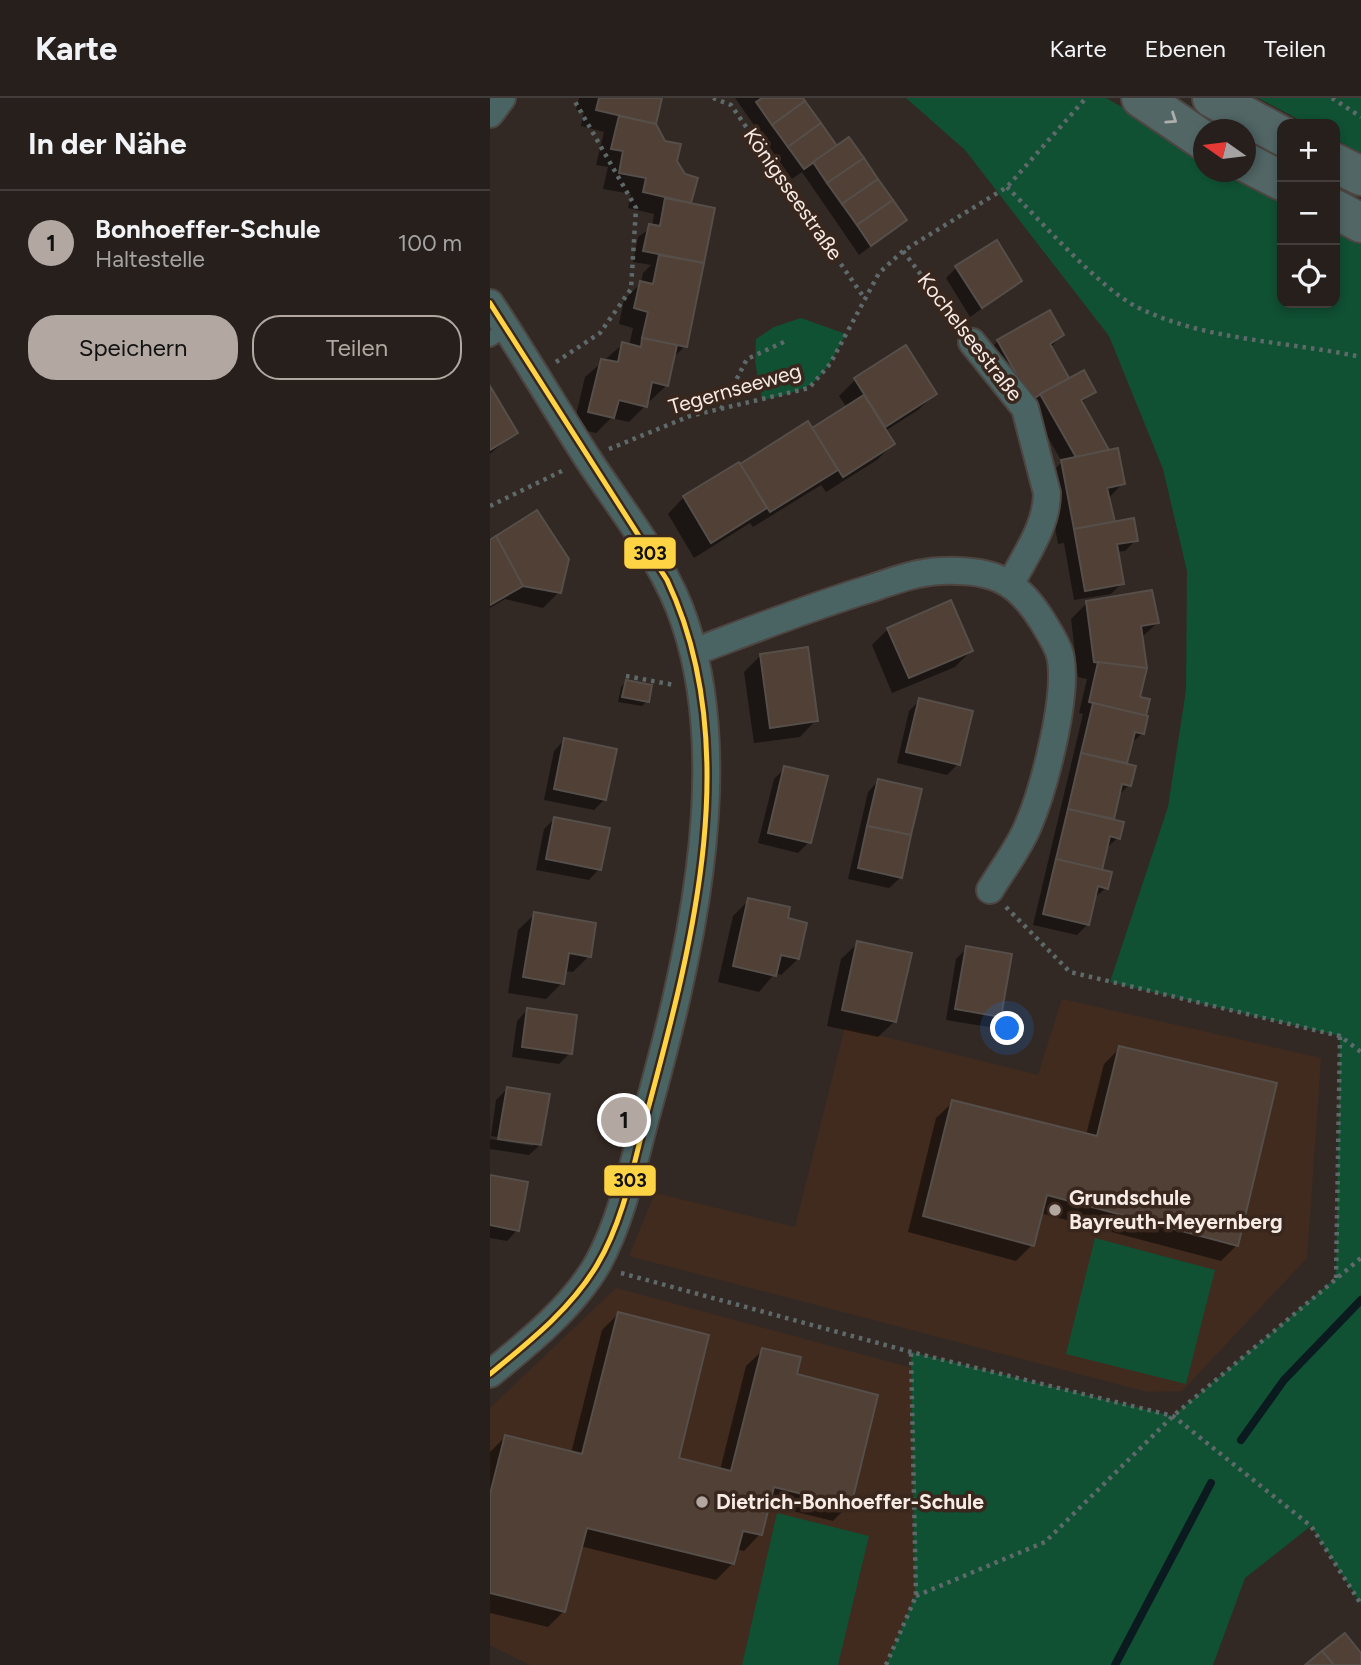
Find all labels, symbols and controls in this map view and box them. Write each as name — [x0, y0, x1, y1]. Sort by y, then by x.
text: Karte — [35, 29, 117, 68]
text: Karte — [1050, 34, 1107, 63]
text: Ebenen — [1145, 34, 1226, 63]
text: Teilen — [1264, 34, 1326, 63]
one-way arrow — [1164, 111, 1177, 123]
north arrow — [1193, 119, 1256, 182]
map controls — [1277, 119, 1340, 308]
button: + — [1277, 119, 1340, 182]
street label: Königsseestraße — [739, 123, 848, 264]
text: In der Nähe — [28, 125, 187, 162]
button: − — [1277, 182, 1340, 245]
text: Bonhoeffer-Schule — [95, 213, 320, 245]
text: 1 — [46, 229, 56, 257]
text: 100 m — [398, 229, 462, 257]
text: Haltestelle — [95, 245, 205, 273]
button: locate — [1277, 245, 1340, 308]
street label: Kochelseestraße — [913, 268, 1028, 406]
button: Speichern — [28, 315, 238, 380]
button: Teilen — [252, 315, 462, 380]
street label: Tegernseeweg — [666, 358, 804, 419]
line badge: 303 — [623, 536, 677, 570]
text: 303 — [633, 542, 667, 565]
your location — [990, 1011, 1024, 1045]
pin: 1 — [601, 1094, 647, 1146]
line badge: 303 — [603, 1164, 657, 1197]
text: 303 — [613, 1169, 647, 1192]
place label: Grundschule Bayreuth-Meyernberg — [1069, 1185, 1283, 1234]
marker: Grundschule Bayreuth-Meyernberg — [1047, 1202, 1063, 1218]
place label: Dietrich-Bonhoeffer-Schule — [716, 1489, 984, 1514]
marker: Dietrich-Bonhoeffer-Schule — [694, 1494, 710, 1510]

